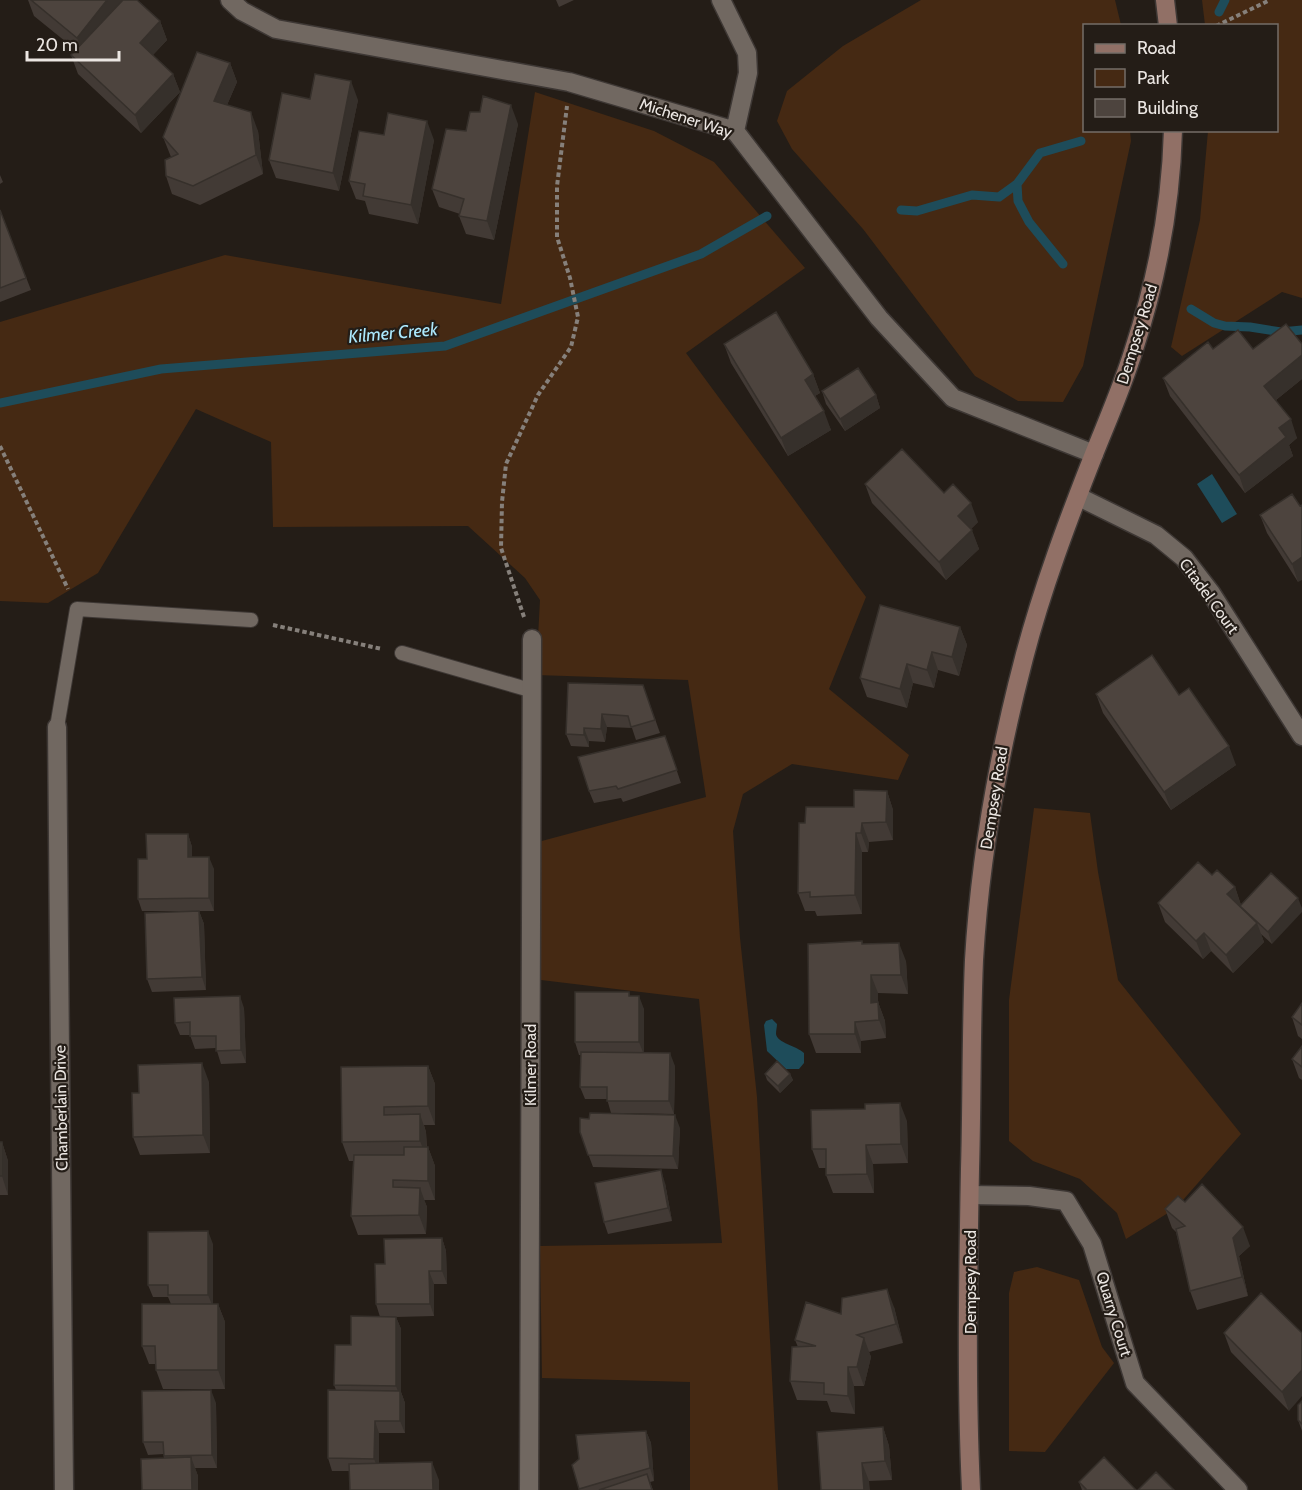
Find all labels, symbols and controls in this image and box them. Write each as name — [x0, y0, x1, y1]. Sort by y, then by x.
scale bar — [27, 24, 118, 62]
legend — [1083, 24, 1278, 132]
text: 20 m — [36, 34, 78, 56]
text: Road — [1137, 37, 1176, 59]
text: Park — [1137, 67, 1170, 89]
street label: Michener Way — [637, 94, 735, 142]
text: Building — [1137, 97, 1199, 119]
street label: Dempsey Road — [1113, 282, 1161, 386]
water label: Kilmer Creek — [347, 318, 440, 348]
street label: Citadel Court — [1175, 555, 1243, 638]
street label: Dempsey Road — [976, 745, 1012, 851]
street label: Kilmer Road — [521, 1024, 540, 1106]
street label: Chamberlain Drive — [50, 1045, 72, 1171]
street label: Dempsey Road — [961, 1230, 980, 1334]
street label: Quarry Court — [1092, 1269, 1136, 1359]

